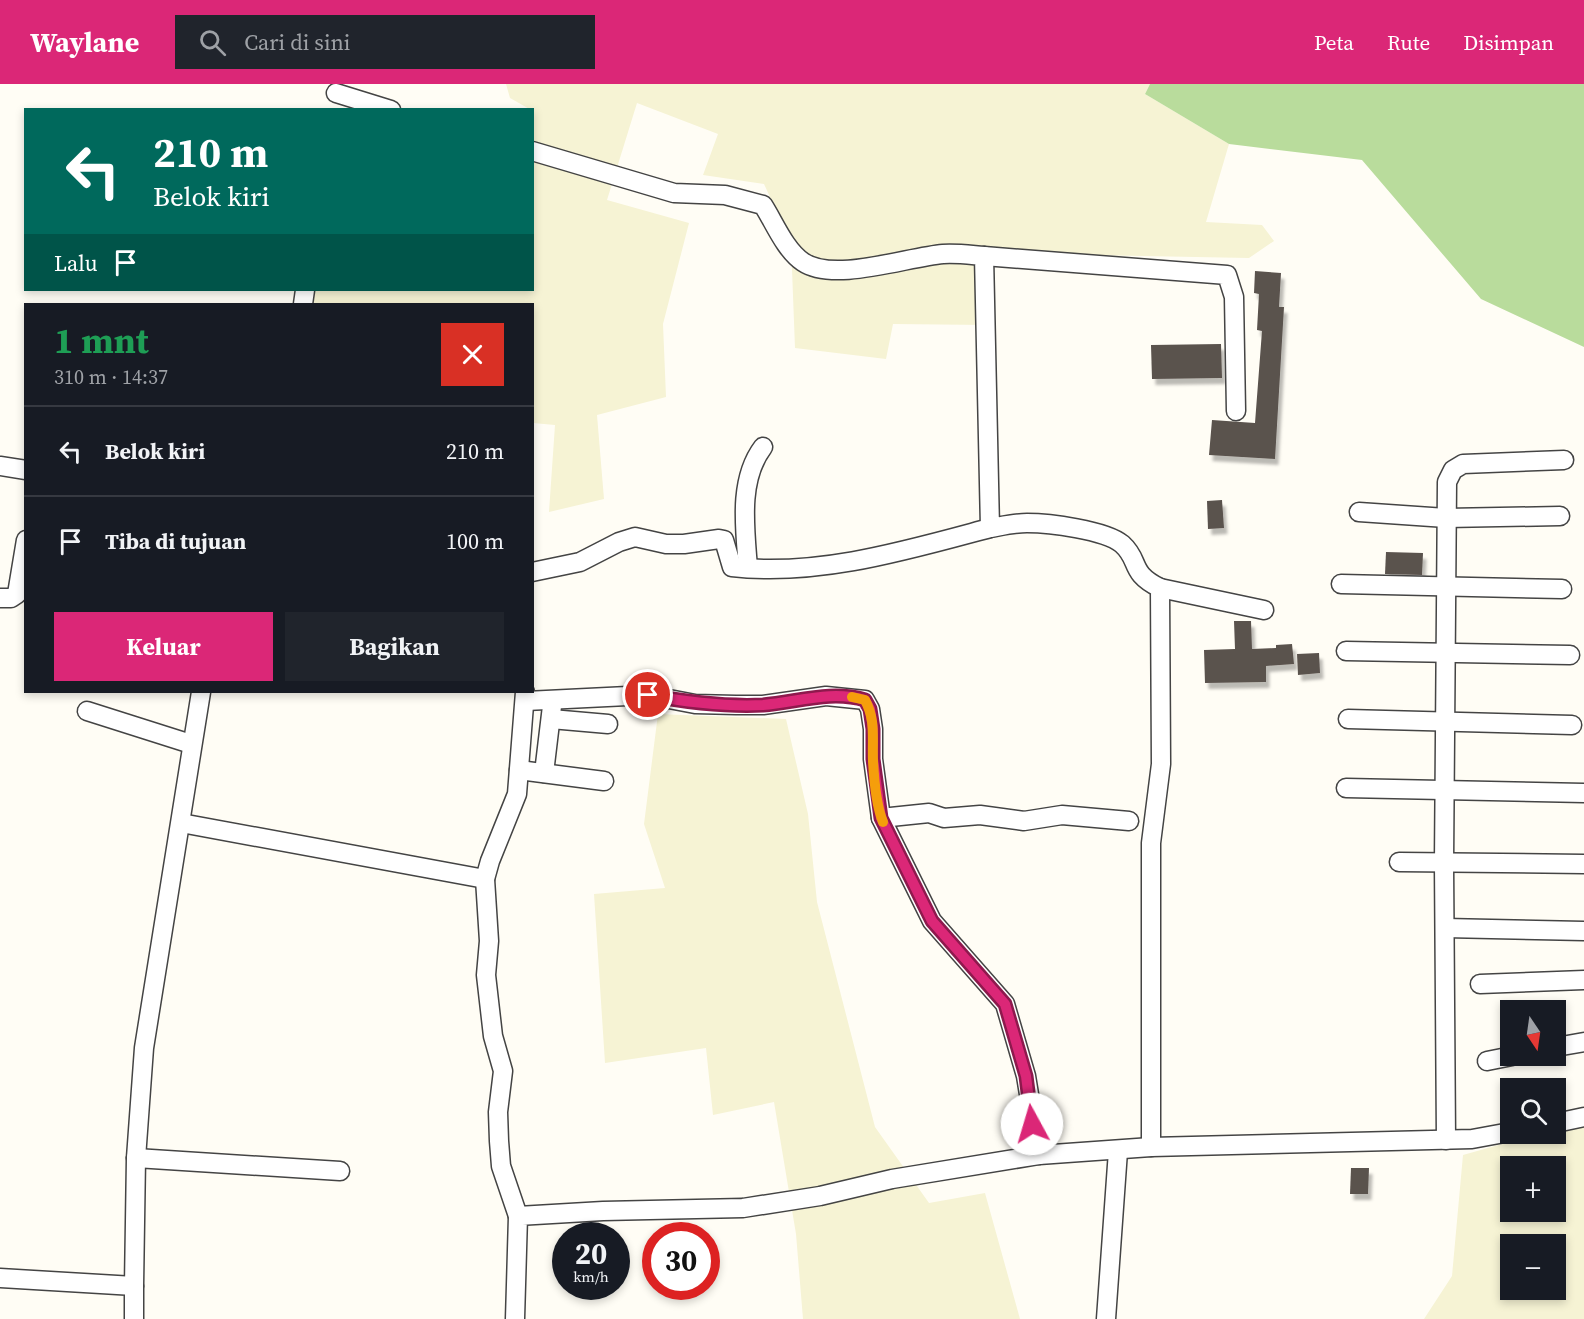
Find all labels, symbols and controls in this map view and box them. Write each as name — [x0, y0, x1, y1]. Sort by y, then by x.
search box — [175, 15, 595, 69]
text: Waylane — [30, 23, 139, 61]
icon: search — [196, 26, 229, 59]
text: Cari di sini — [244, 27, 350, 57]
text: Peta — [1314, 28, 1354, 57]
text: Rute — [1387, 28, 1430, 57]
text: Disimpan — [1463, 28, 1554, 57]
text: 210 m — [153, 123, 268, 181]
icon: left — [54, 132, 132, 210]
text: Belok kiri — [153, 178, 269, 215]
icon: arrive — [109, 246, 142, 279]
text: Lalu — [54, 248, 97, 278]
text: 1 mnt — [54, 316, 149, 365]
button: close — [441, 323, 504, 386]
text: 310 m · 14:37 — [54, 363, 168, 391]
icon: left — [54, 435, 87, 468]
text: Belok kiri — [105, 436, 205, 466]
text: 210 m — [446, 436, 504, 466]
icon: arrive — [54, 525, 87, 558]
text: Tiba di tujuan — [105, 526, 246, 556]
text: 100 m — [446, 526, 504, 556]
button: Keluar — [54, 612, 273, 681]
button: Bagikan — [285, 612, 504, 681]
pin — [622, 669, 673, 720]
icon: arrive — [631, 678, 664, 711]
north arrow — [1500, 1000, 1566, 1066]
map controls — [1500, 1000, 1566, 1300]
button: search — [1500, 1078, 1566, 1144]
position arrow — [1000, 1092, 1064, 1156]
button: + — [1500, 1156, 1566, 1222]
speed limit sign: 30 — [642, 1222, 720, 1300]
text: 20 — [575, 1233, 607, 1274]
button: − — [1500, 1234, 1566, 1300]
text: km/h — [573, 1266, 609, 1287]

